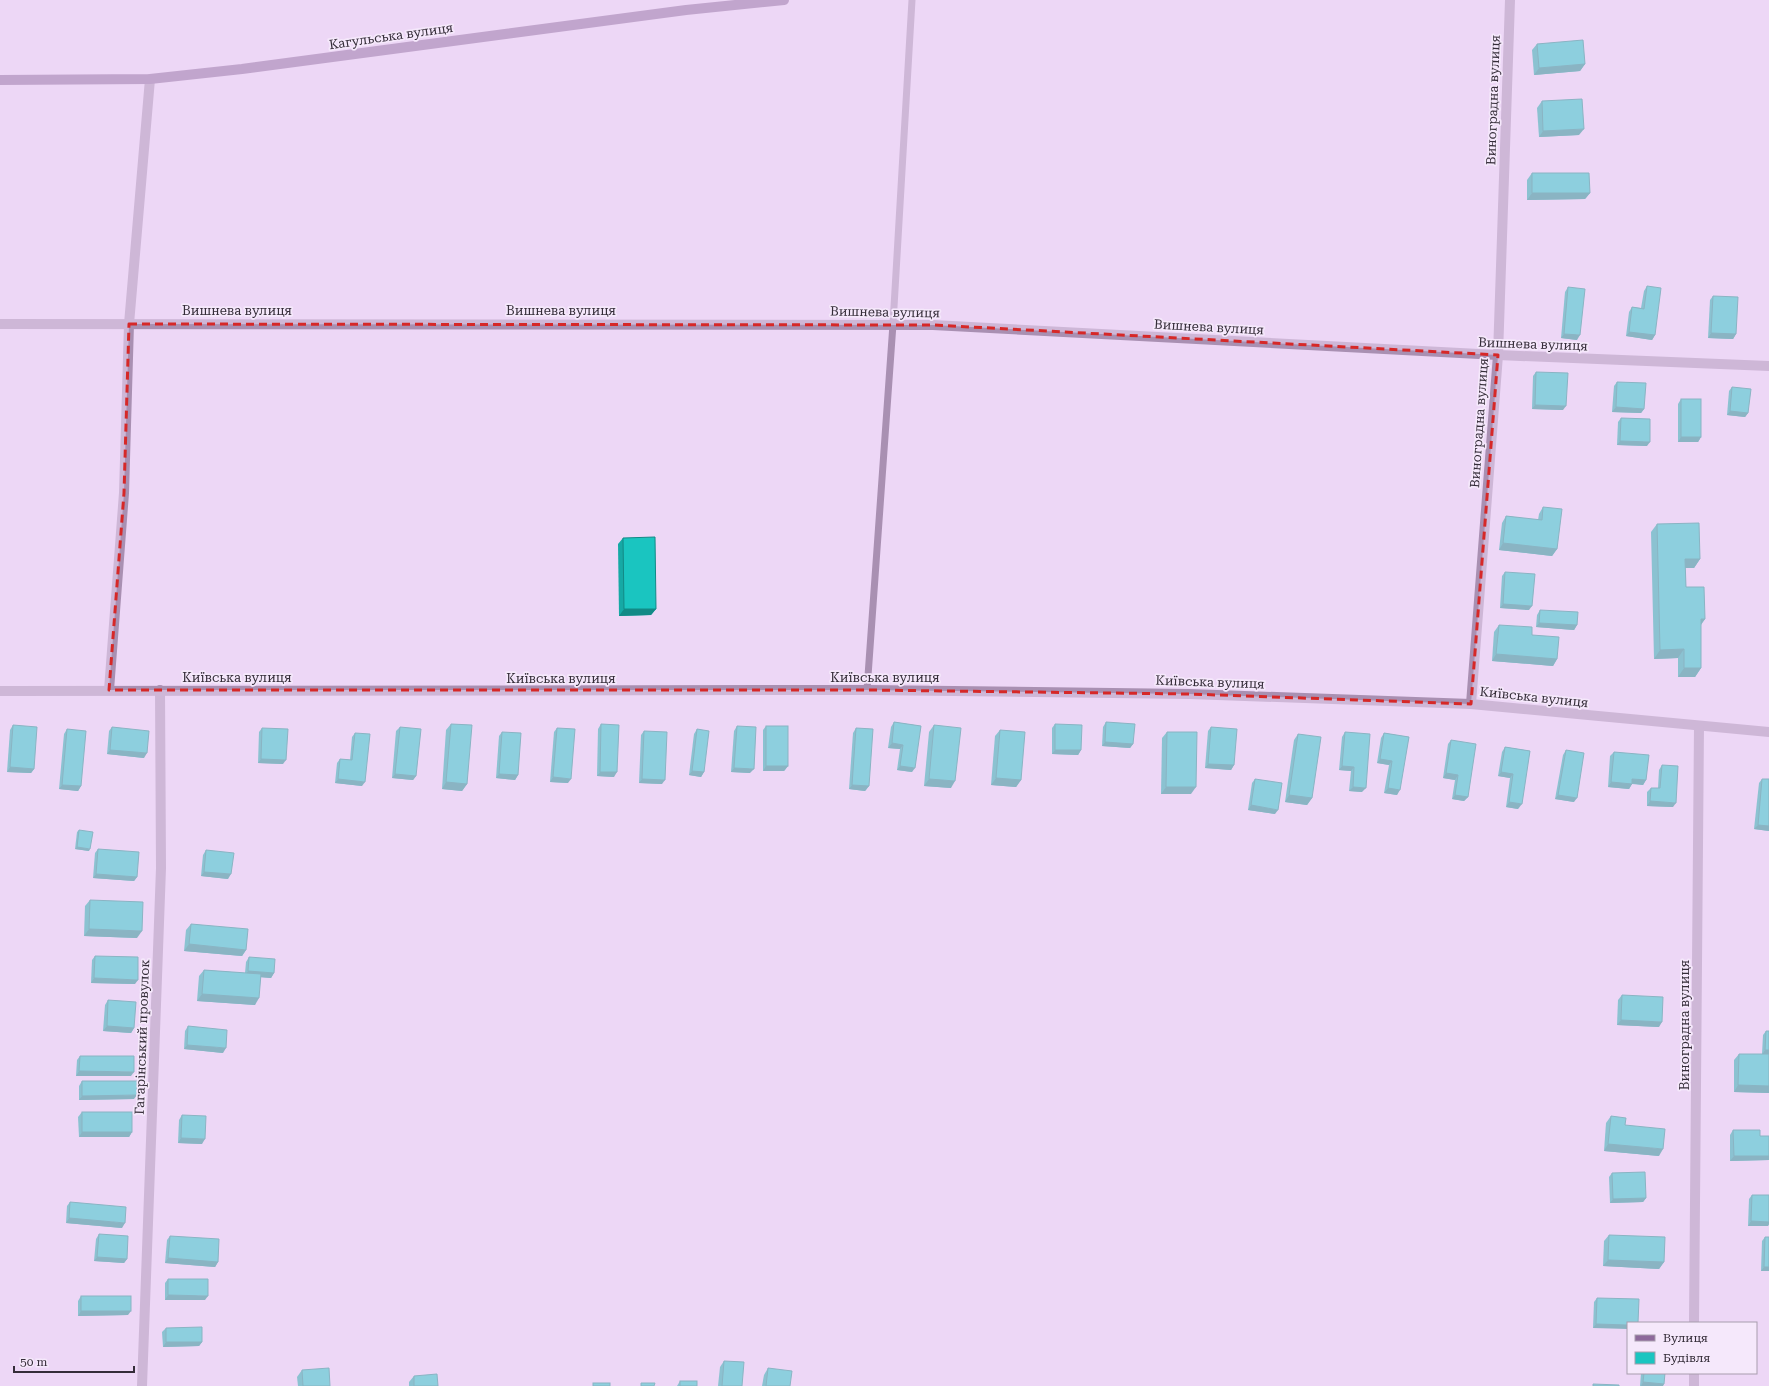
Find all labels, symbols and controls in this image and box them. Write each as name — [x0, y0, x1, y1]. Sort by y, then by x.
street label: Кагульська вулиця — [328, 20, 454, 52]
street label: Виноградна вулиця — [1483, 35, 1503, 165]
street label: Вишнева вулиця — [182, 303, 292, 318]
street label: Вишнева вулиця — [506, 303, 616, 318]
street label: Вишнева вулиця — [830, 304, 940, 320]
street label: Вишнева вулиця — [1154, 317, 1264, 337]
street label: Вишнева вулиця — [1478, 335, 1588, 353]
street label: Виноградна вулиця — [1467, 357, 1491, 489]
street label: Київська вулиця — [182, 670, 292, 685]
street label: Київська вулиця — [830, 670, 940, 685]
street label: Київська вулиця — [506, 671, 616, 686]
street label: Київська вулиця — [1155, 673, 1265, 691]
street label: Київська вулиця — [1479, 684, 1589, 710]
street label: Гагарінський провулок — [132, 959, 152, 1115]
street label: Виноградна вулиця — [1677, 960, 1692, 1090]
legend — [1627, 1322, 1757, 1374]
text: Вулиця — [1663, 1331, 1708, 1345]
scale bar — [14, 1348, 134, 1374]
text: Будівля — [1663, 1351, 1710, 1365]
text: 50 m — [20, 1355, 47, 1369]

